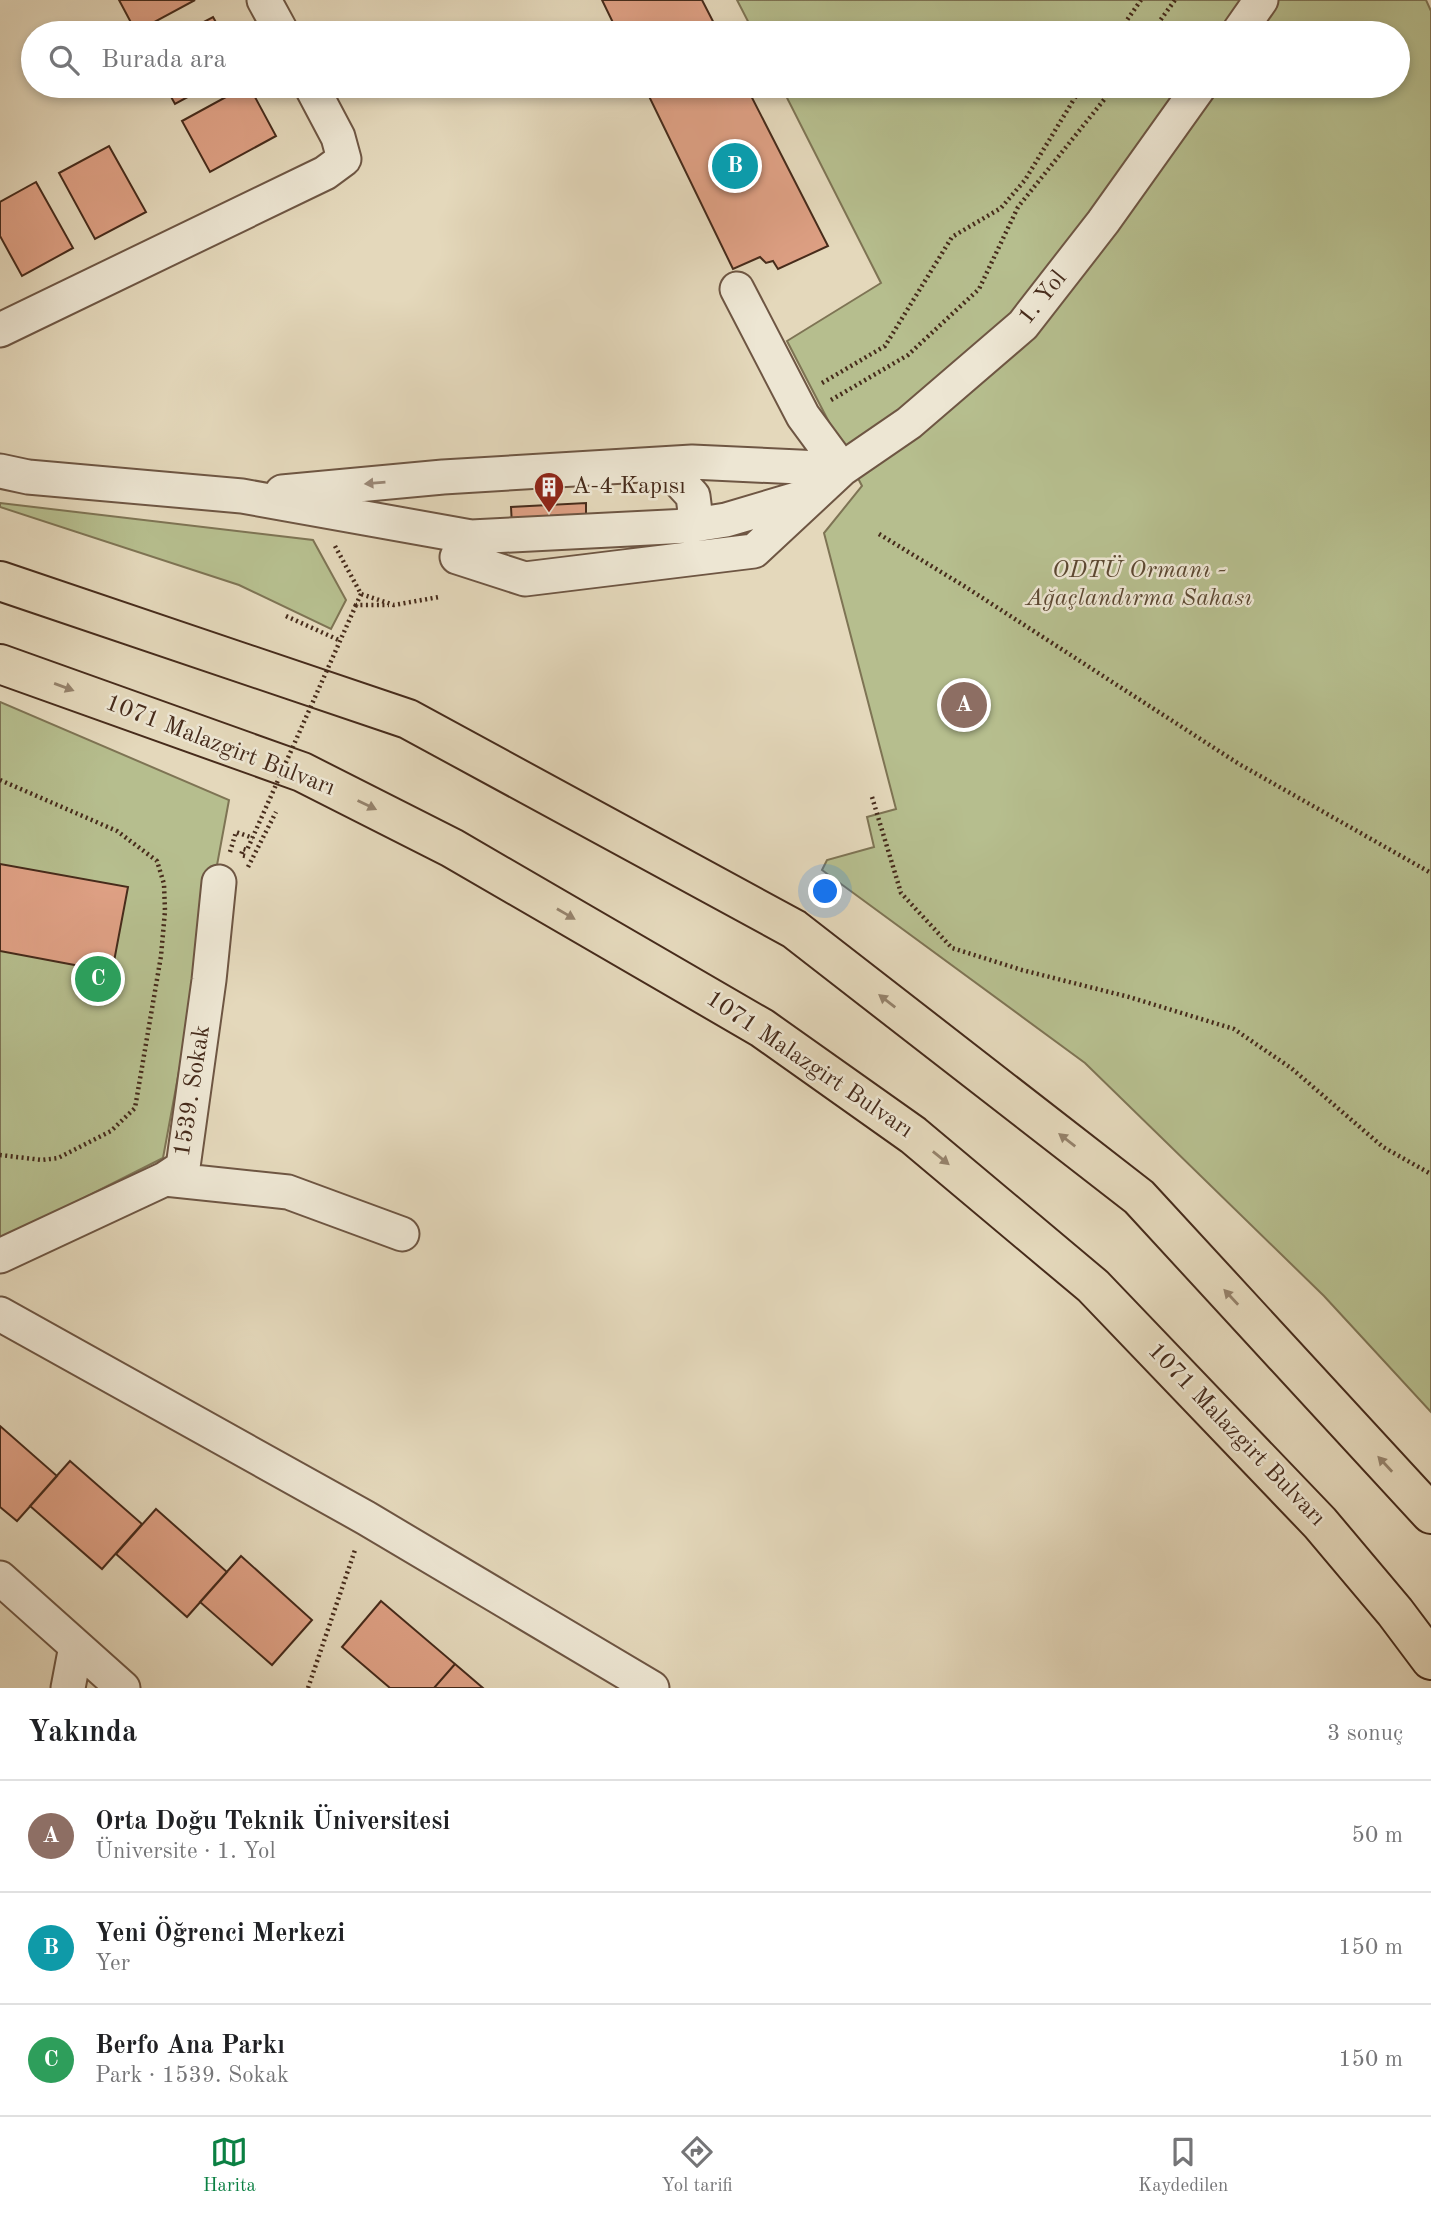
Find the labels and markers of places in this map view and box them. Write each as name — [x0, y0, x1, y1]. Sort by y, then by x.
pin: B — [712, 140, 758, 192]
building icon: A-4 Kapısı — [532, 470, 566, 514]
place label: A-4 Kapısı — [572, 475, 686, 499]
pin: A — [941, 679, 987, 731]
pin: C — [75, 953, 121, 1005]

